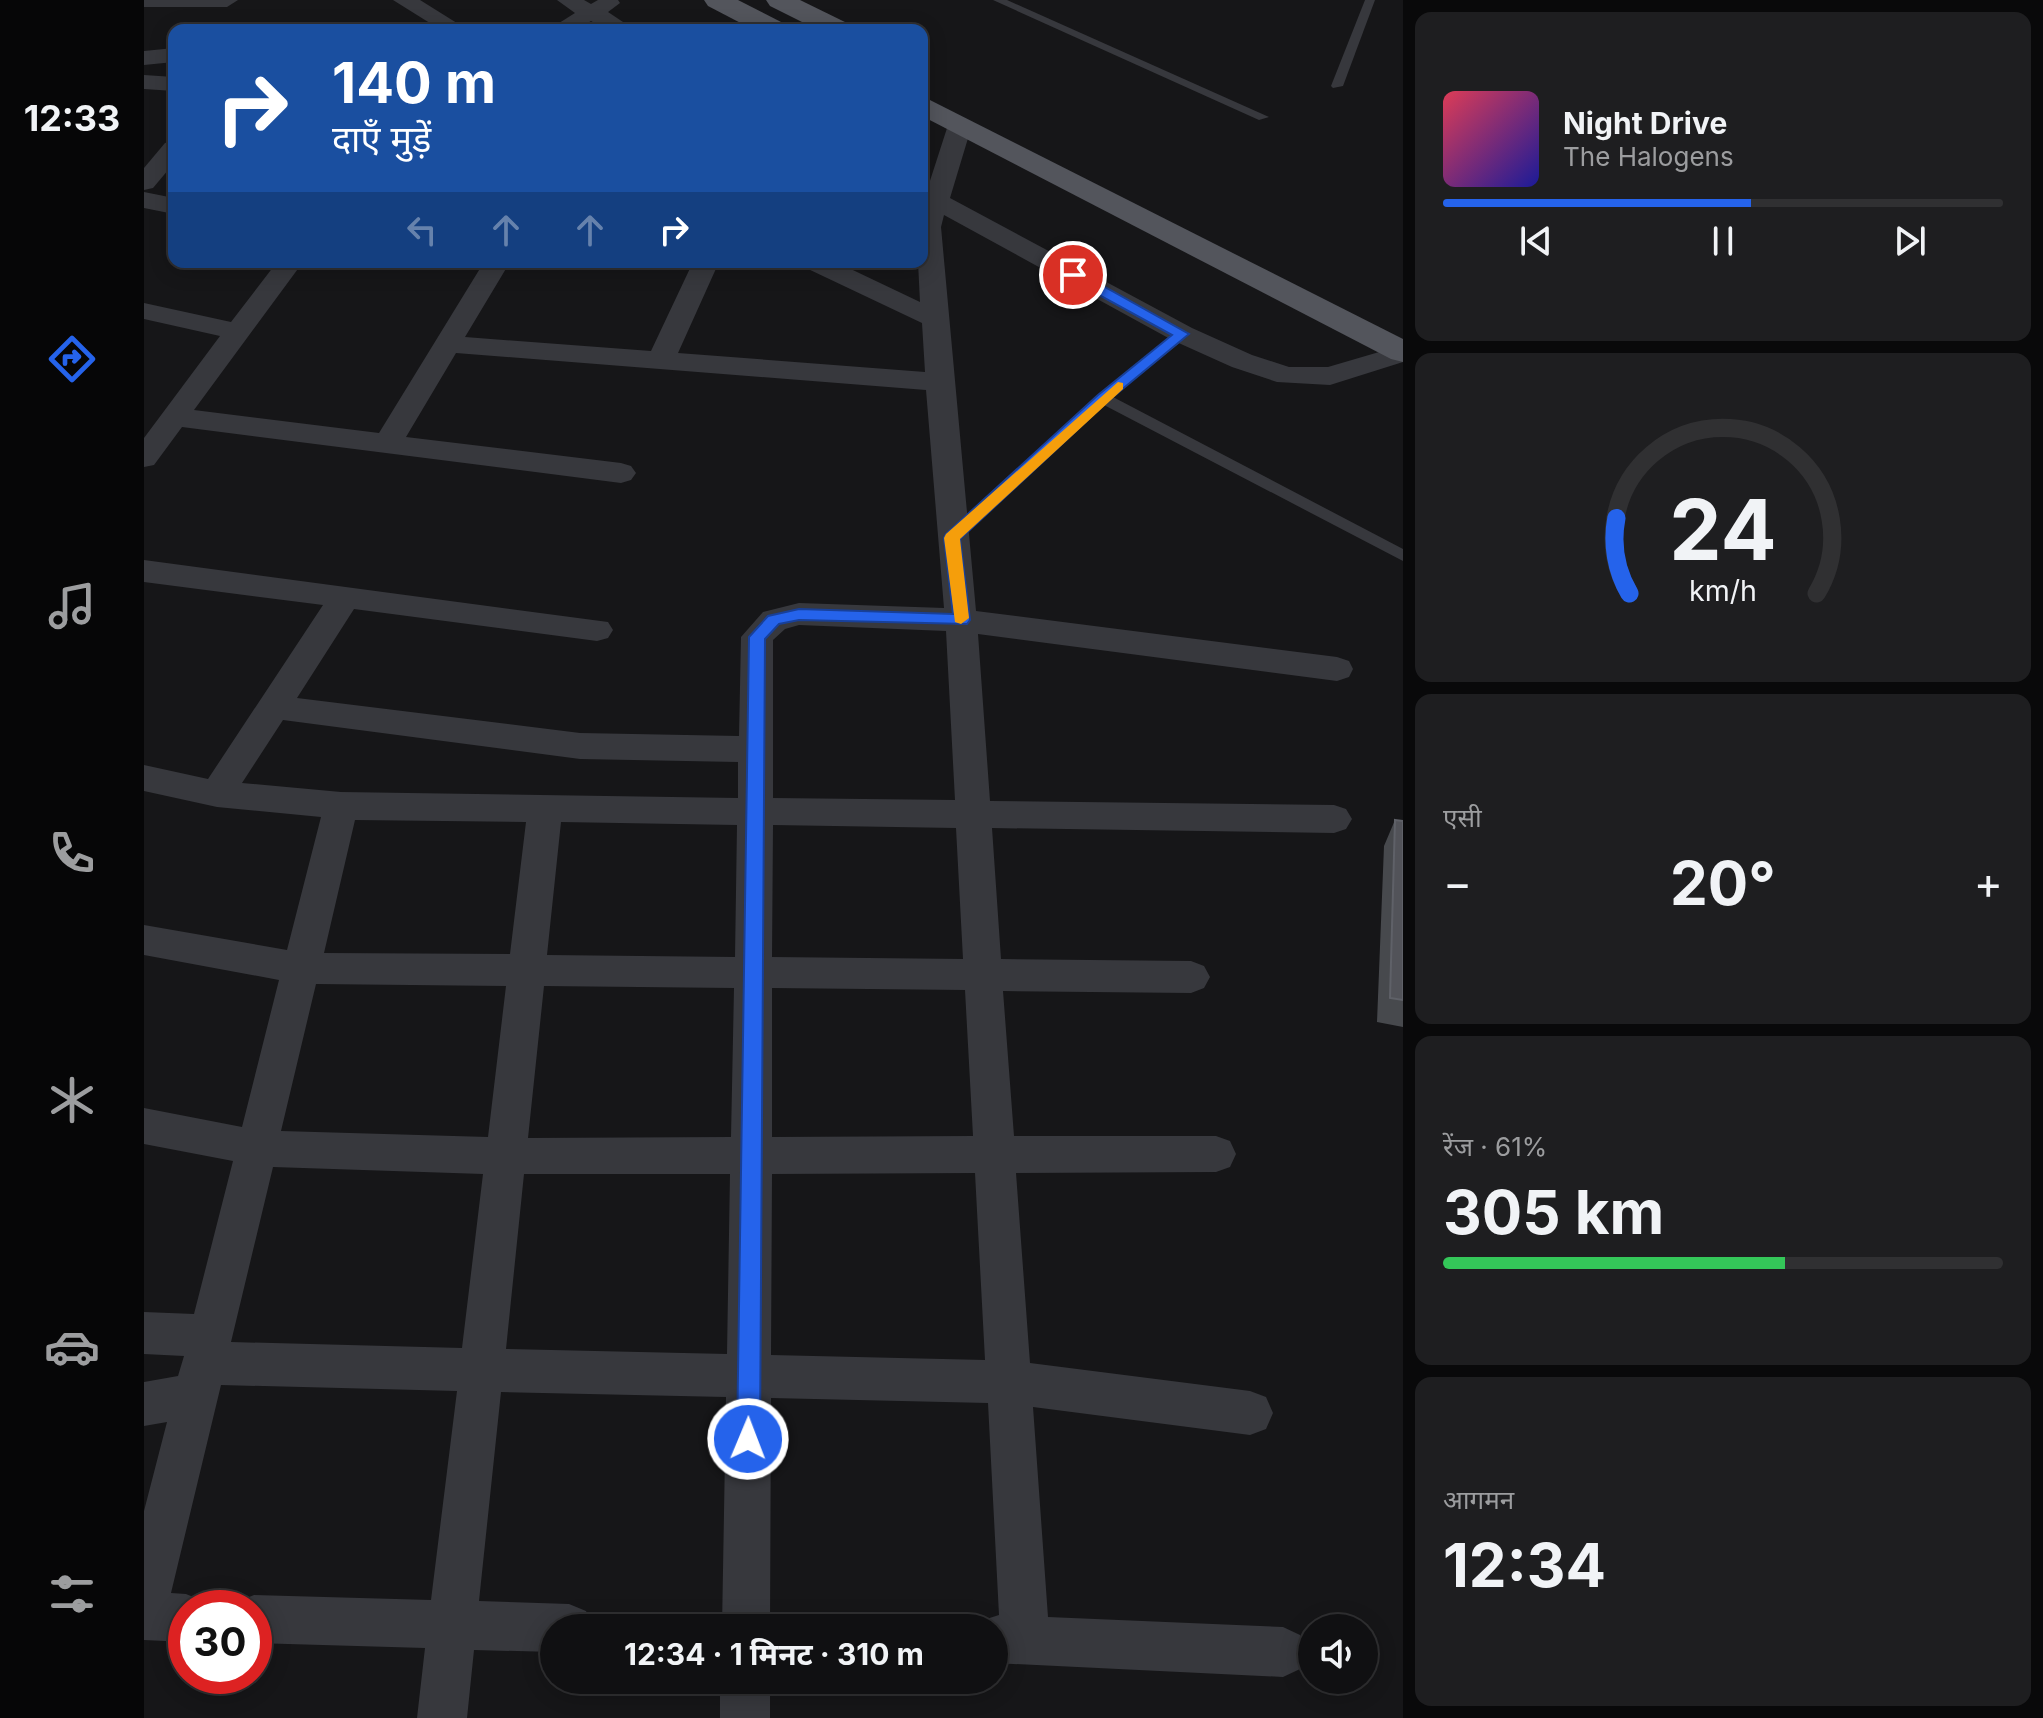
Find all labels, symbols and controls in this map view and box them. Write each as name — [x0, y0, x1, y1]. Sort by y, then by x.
text: 140 m — [332, 49, 496, 117]
icon: right — [200, 56, 304, 160]
text: 12:33 — [24, 96, 120, 140]
text: Night Drive — [1563, 105, 1727, 141]
text: दाएँ मुड़ें — [332, 117, 431, 161]
text: The Halogens — [1563, 141, 1734, 172]
icon: left — [400, 208, 444, 252]
icon: ahead — [484, 208, 528, 252]
icon: ahead — [568, 208, 612, 252]
icon: right — [652, 208, 696, 252]
icon: previous — [1514, 219, 1558, 263]
icon: pause — [1701, 219, 1745, 263]
icon: next — [1888, 219, 1932, 263]
pin — [1039, 241, 1107, 309]
icon: arrive — [1051, 253, 1095, 297]
icon: directions — [44, 331, 100, 387]
text: 24 — [1669, 478, 1777, 579]
text: km/h — [1689, 573, 1757, 608]
icon: music — [44, 578, 100, 634]
text: एसी — [1443, 802, 1482, 833]
icon: phone — [44, 825, 100, 881]
text: 20° — [1670, 847, 1776, 919]
text: − — [1443, 856, 1472, 910]
text: + — [1974, 856, 2003, 910]
icon: climate — [44, 1072, 100, 1128]
text: रेंज · 61% — [1443, 1131, 1547, 1162]
text: 305 km — [1443, 1176, 1664, 1248]
icon: car — [44, 1319, 100, 1375]
position arrow — [706, 1397, 790, 1481]
text: आगमन — [1443, 1484, 1514, 1515]
text: 12:34 — [1443, 1529, 1606, 1601]
icon: filters — [44, 1566, 100, 1622]
speed limit sign: 30 — [168, 1590, 272, 1694]
map controls — [1298, 1614, 1378, 1694]
button: sound — [1298, 1614, 1378, 1694]
text: 12:34 · 1 मिनट · 310 m — [624, 1636, 924, 1672]

